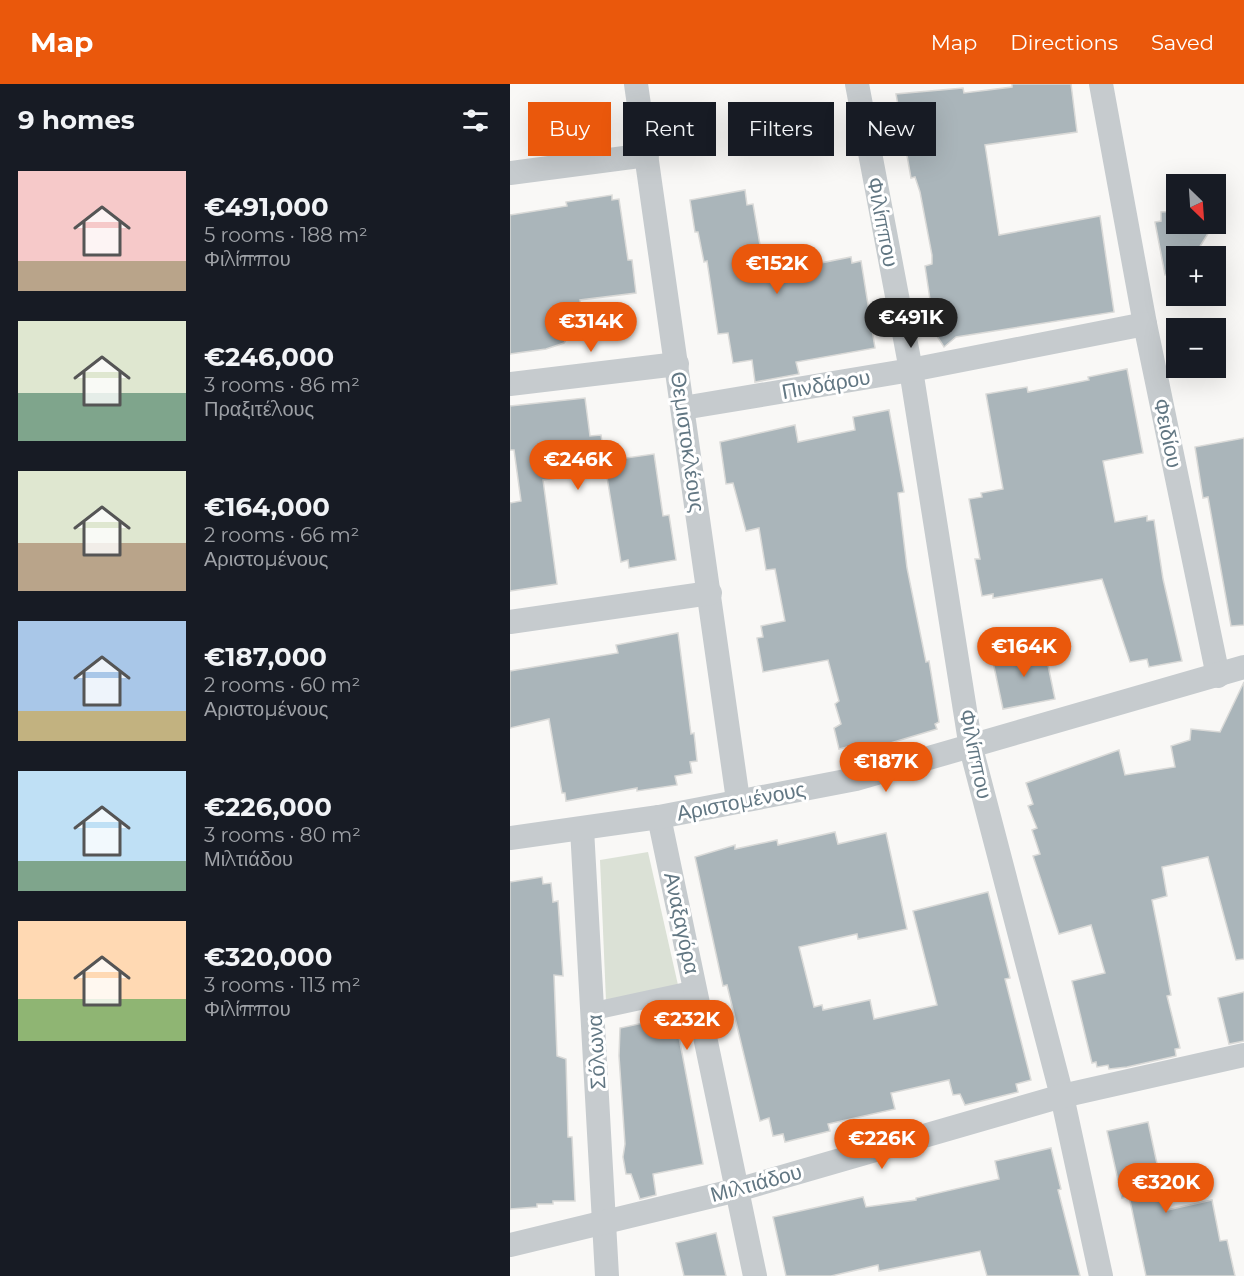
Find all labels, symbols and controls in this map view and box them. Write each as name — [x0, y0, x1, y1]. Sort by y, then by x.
text: Map — [30, 25, 93, 59]
text: Map — [931, 30, 977, 55]
text: Directions — [1010, 30, 1118, 55]
text: Saved — [1151, 30, 1214, 55]
chip: Buy — [528, 102, 611, 156]
chip: Rent — [623, 102, 716, 156]
chip: Filters — [728, 102, 834, 156]
chip: New — [846, 102, 936, 156]
text: 9 homes — [18, 104, 135, 136]
icon: filters — [459, 104, 492, 137]
north arrow — [1166, 174, 1226, 234]
map controls — [1166, 174, 1226, 378]
street label: Φιλίππου — [862, 175, 904, 269]
text: €491,000 — [204, 191, 329, 223]
icon: home — [66, 195, 138, 267]
text: 5 rooms · 188 m² — [204, 223, 368, 247]
pin: €152K — [735, 244, 819, 295]
button: + — [1166, 246, 1226, 306]
text: Φιλίππου — [204, 247, 291, 271]
text: €152K — [746, 251, 808, 275]
pin: €491K — [869, 298, 953, 349]
pin: €314K — [549, 302, 633, 353]
text: €491K — [879, 305, 943, 329]
text: €314K — [559, 309, 623, 333]
button: − — [1166, 318, 1226, 378]
text: €246,000 — [204, 341, 334, 373]
icon: home — [66, 345, 138, 417]
street label: Πινδάρου — [780, 364, 872, 404]
street label: Θεμιστοκλέους — [666, 370, 710, 514]
text: 3 rooms · 86 m² — [204, 373, 360, 397]
street label: Φειδίου — [1148, 396, 1188, 470]
text: Πραξιτέλους — [204, 397, 314, 421]
pin: €246K — [536, 440, 620, 491]
text: €246K — [543, 447, 613, 471]
text: €164,000 — [204, 491, 330, 523]
icon: home — [66, 495, 138, 567]
text: 2 rooms · 66 m² — [204, 523, 359, 547]
text: Αριστομένους — [204, 547, 328, 571]
pin: €164K — [982, 627, 1066, 678]
text: €164K — [991, 634, 1057, 658]
text: €187,000 — [204, 641, 327, 673]
icon: home — [66, 645, 138, 717]
text: 2 rooms · 60 m² — [204, 673, 360, 697]
text: Αριστομένους — [204, 697, 328, 721]
street label: Φιλίππου — [954, 707, 998, 801]
pin: €187K — [844, 742, 928, 793]
text: €187K — [854, 749, 918, 773]
street label: Αριστομένους — [674, 776, 808, 826]
text: €226,000 — [204, 791, 332, 823]
icon: home — [66, 795, 138, 867]
text: 3 rooms · 80 m² — [204, 823, 361, 847]
text: Μιλτιάδου — [204, 847, 293, 871]
street label: Αναξαγόρα — [659, 870, 705, 976]
text: €320,000 — [204, 941, 332, 973]
icon: home — [66, 945, 138, 1017]
text: 3 rooms · 113 m² — [204, 973, 361, 997]
text: Φιλίππου — [204, 997, 291, 1021]
pin: €232K — [645, 1000, 729, 1051]
text: €232K — [654, 1007, 720, 1031]
street label: Σόλωνα — [582, 1014, 610, 1090]
pin: €226K — [840, 1119, 924, 1170]
text: €226K — [848, 1126, 916, 1150]
street label: Μιλτιάδου — [708, 1159, 804, 1207]
pin: €320K — [1124, 1163, 1208, 1214]
text: €320K — [1132, 1170, 1200, 1194]

